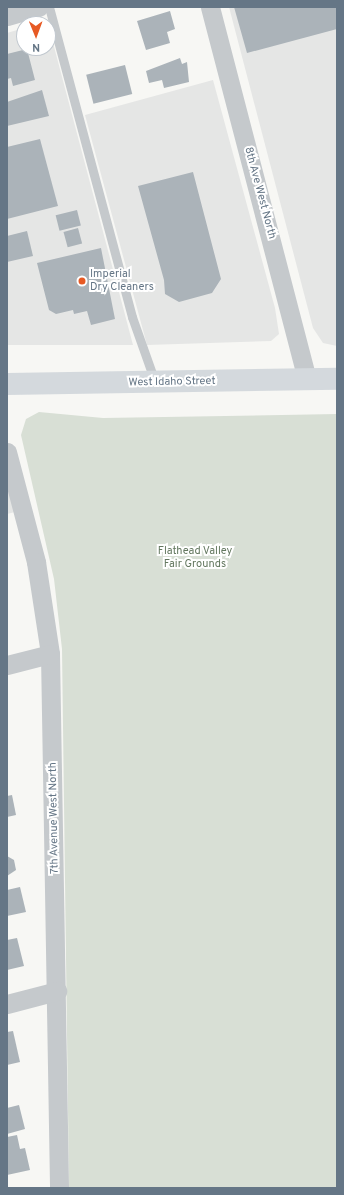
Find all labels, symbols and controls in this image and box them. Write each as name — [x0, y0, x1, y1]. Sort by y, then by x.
north arrow — [16, 16, 56, 56]
text: N — [32, 40, 40, 54]
street label: 8th Ave West North — [241, 145, 279, 241]
place label: Imperial Dry Cleaners — [90, 268, 154, 294]
marker: Imperial Dry Cleaners — [77, 276, 87, 286]
street label: West Idaho Street — [128, 375, 216, 389]
park label: Flathead Valley Fair Grounds — [157, 545, 233, 571]
street label: 7th Avenue West North — [46, 762, 62, 874]

